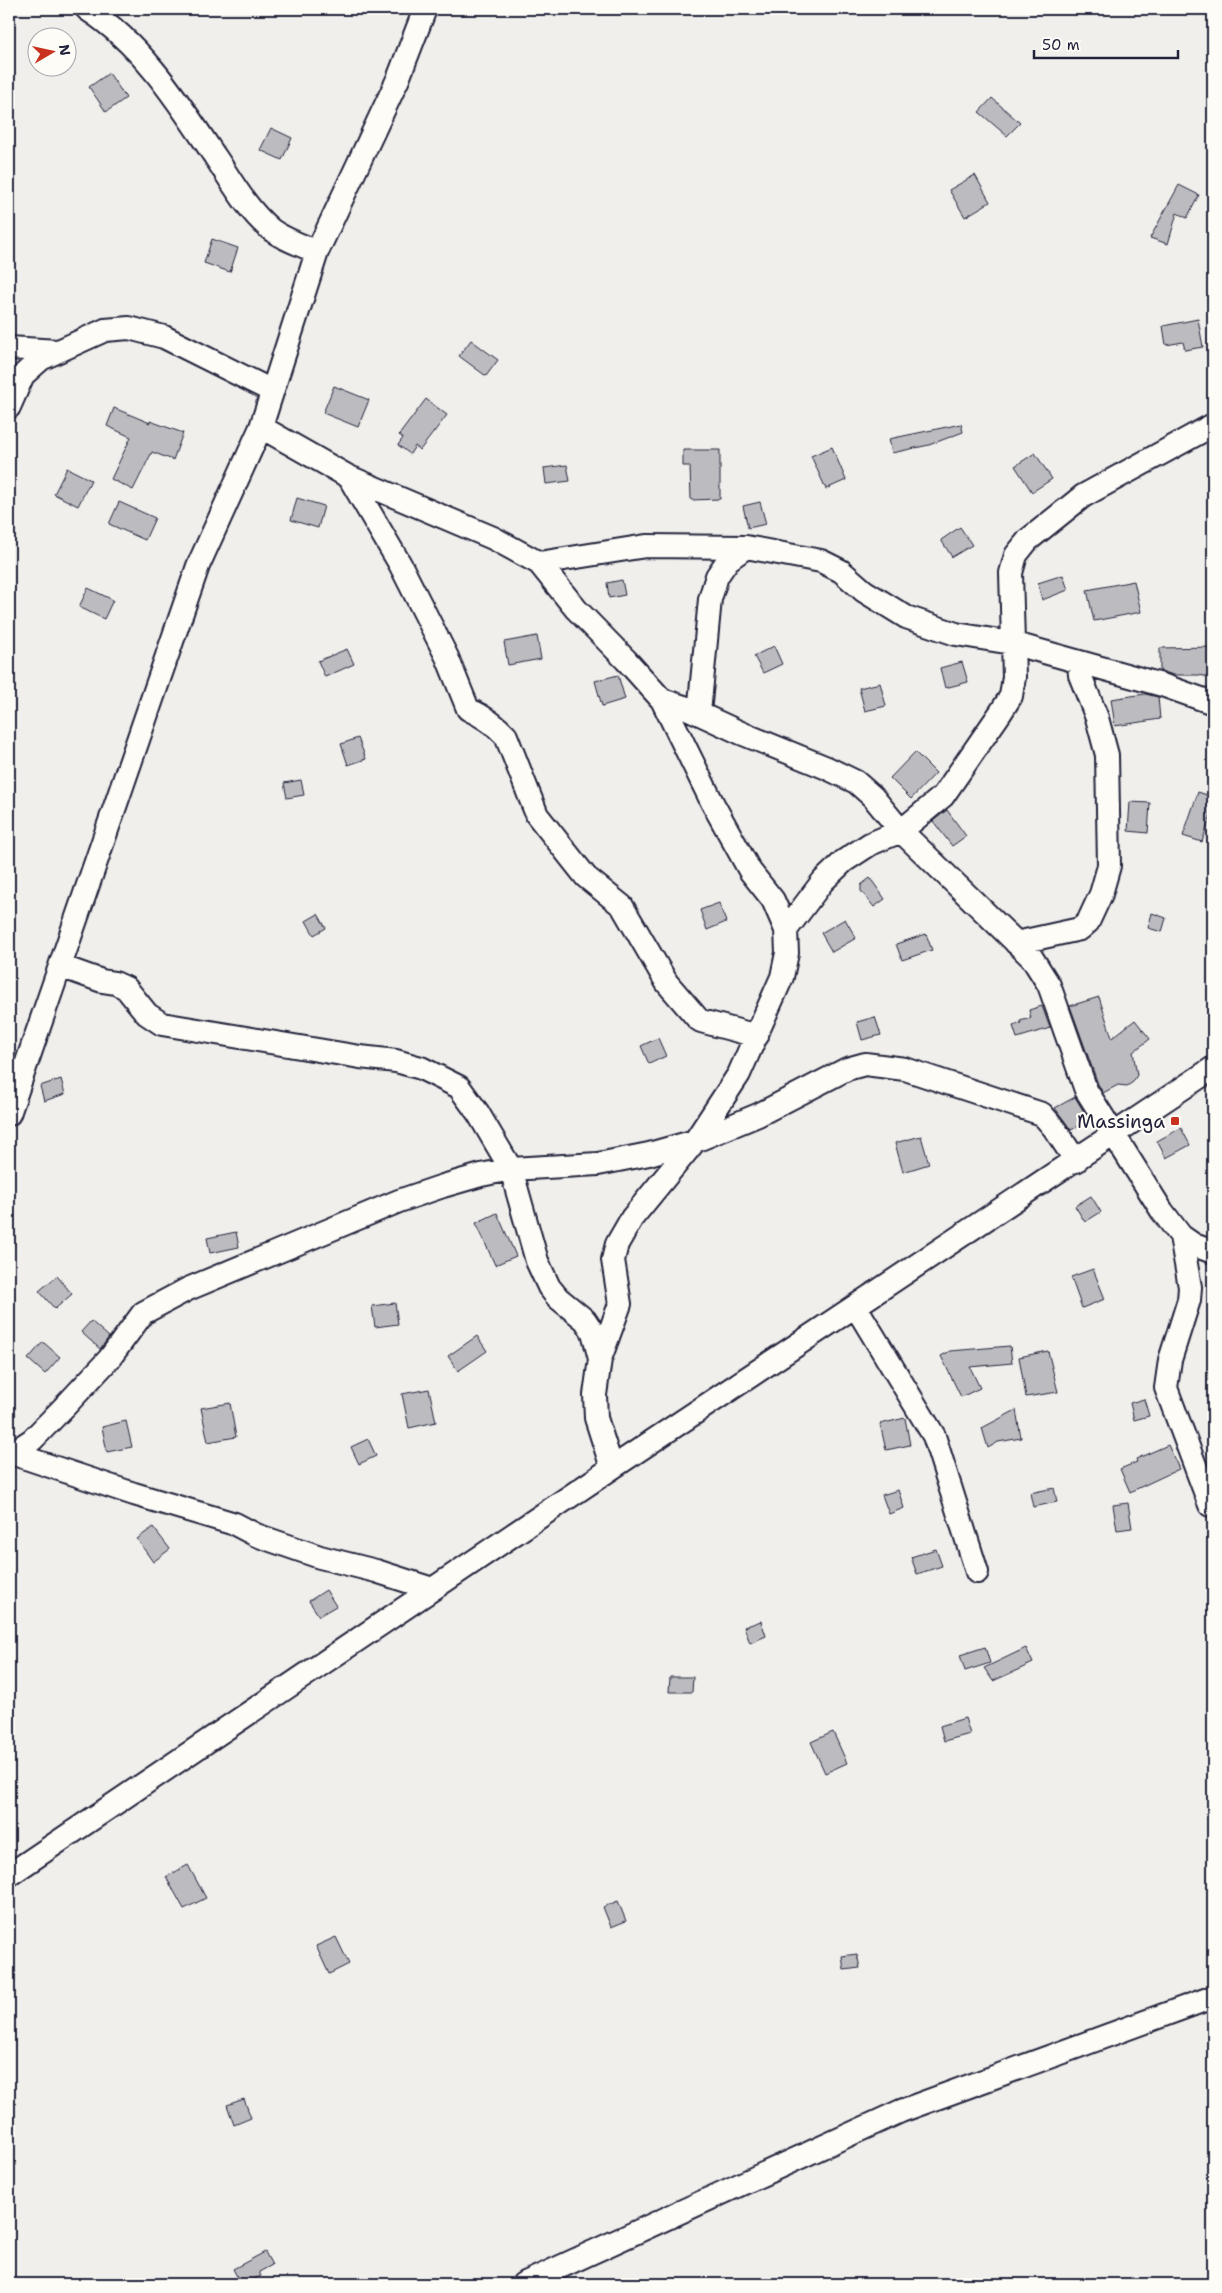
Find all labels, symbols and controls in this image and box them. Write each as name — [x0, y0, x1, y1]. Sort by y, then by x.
north arrow — [28, 28, 78, 78]
scale bar — [1034, 28, 1178, 60]
text: 50 m — [1042, 35, 1080, 55]
text: N — [55, 43, 75, 57]
place label: Massinga — [1077, 1109, 1165, 1134]
marker: Massinga — [1169, 1115, 1181, 1127]

